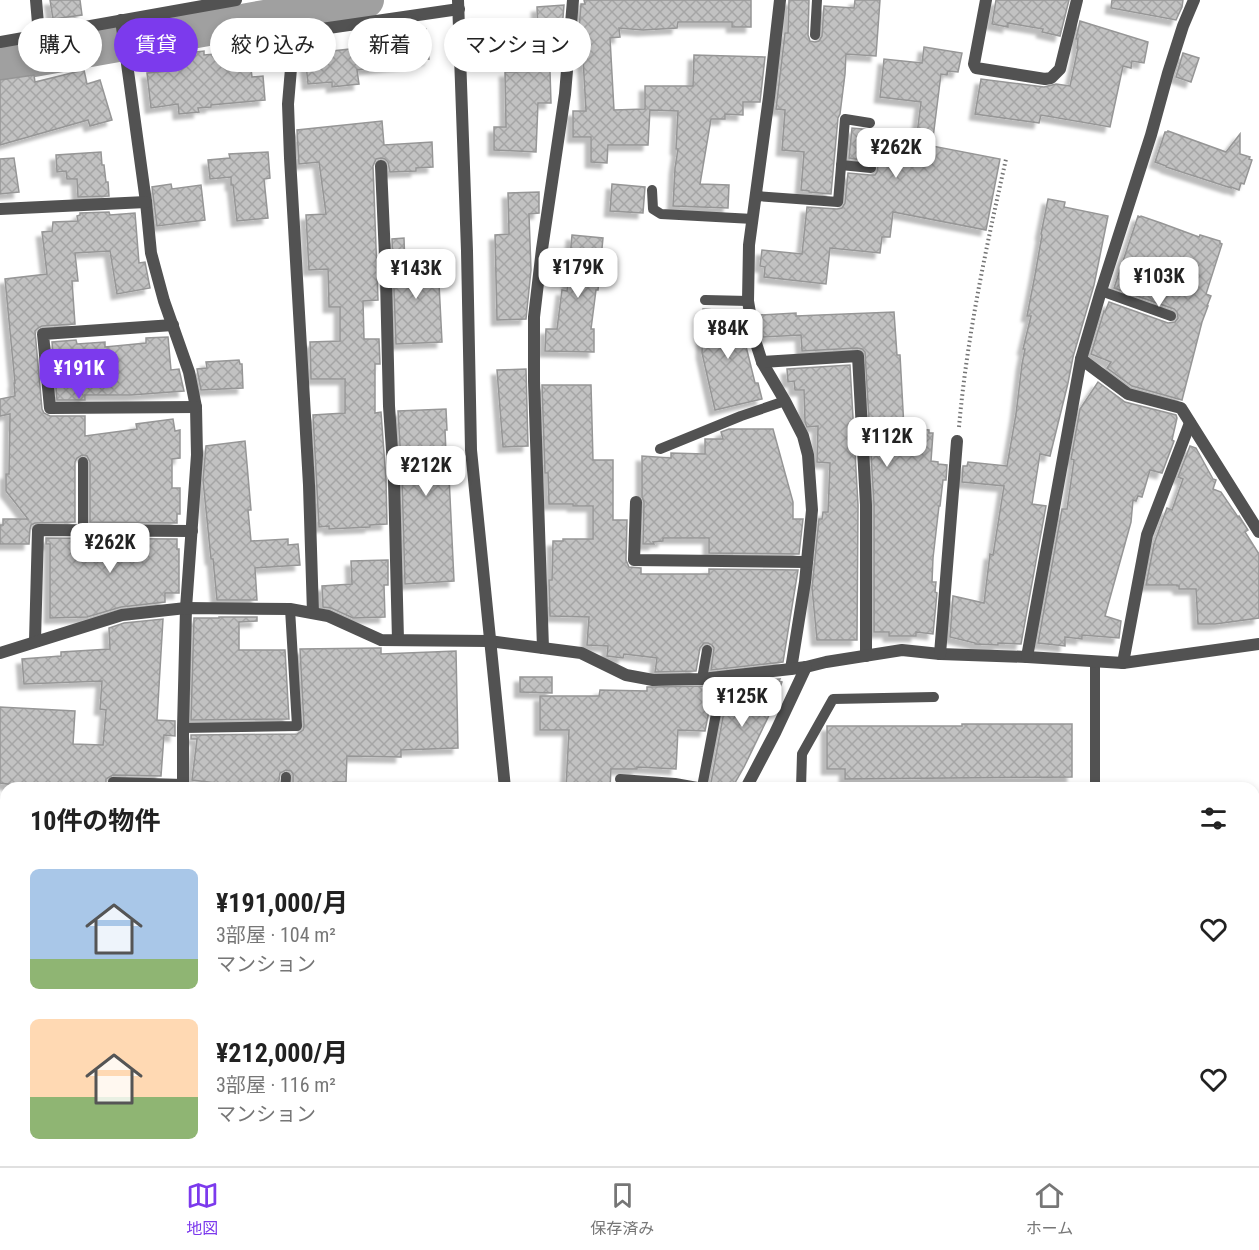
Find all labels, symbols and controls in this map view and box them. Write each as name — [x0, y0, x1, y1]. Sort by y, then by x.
chip: 購入 — [18, 18, 102, 72]
chip: 賃貸 — [114, 18, 198, 72]
chip: 絞り込み — [210, 18, 336, 72]
chip: 新着 — [348, 18, 432, 72]
chip: マンション — [444, 18, 591, 72]
pin: ¥262K — [854, 128, 938, 179]
text: ¥262K — [871, 135, 921, 159]
pin: ¥179K — [536, 248, 620, 299]
pin: ¥143K — [374, 249, 458, 300]
text: ¥179K — [553, 255, 603, 279]
text: ¥143K — [391, 256, 441, 280]
pin: ¥103K — [1117, 257, 1201, 308]
text: ¥103K — [1134, 264, 1184, 288]
pin: ¥84K — [692, 309, 764, 360]
text: ¥84K — [708, 316, 748, 340]
pin: ¥191K — [37, 349, 121, 400]
text: ¥191K — [54, 356, 104, 380]
pin: ¥112K — [845, 417, 929, 468]
text: ¥112K — [862, 424, 912, 448]
pin: ¥212K — [384, 446, 468, 497]
text: ¥212K — [401, 453, 451, 477]
pin: ¥262K — [68, 523, 152, 574]
text: ¥262K — [85, 530, 135, 554]
pin: ¥125K — [700, 677, 784, 728]
text: ¥125K — [717, 684, 767, 708]
icon: filters — [1197, 802, 1230, 835]
text: 10件の物件 — [30, 806, 160, 836]
text: ¥191,000/月 — [216, 888, 348, 918]
icon: home — [78, 893, 150, 965]
icon: heart — [1197, 913, 1230, 946]
text: 3部屋 · 104 m² — [216, 923, 336, 947]
text: マンション — [216, 952, 316, 976]
text: ¥212,000/月 — [216, 1038, 348, 1068]
icon: home — [78, 1043, 150, 1115]
icon: heart — [1197, 1063, 1230, 1096]
text: 3部屋 · 116 m² — [216, 1073, 336, 1097]
text: マンション — [216, 1102, 316, 1126]
tab: 地図 — [186, 1179, 219, 1239]
tab: 保存済み — [590, 1179, 654, 1239]
tab: ホーム — [1026, 1179, 1073, 1239]

